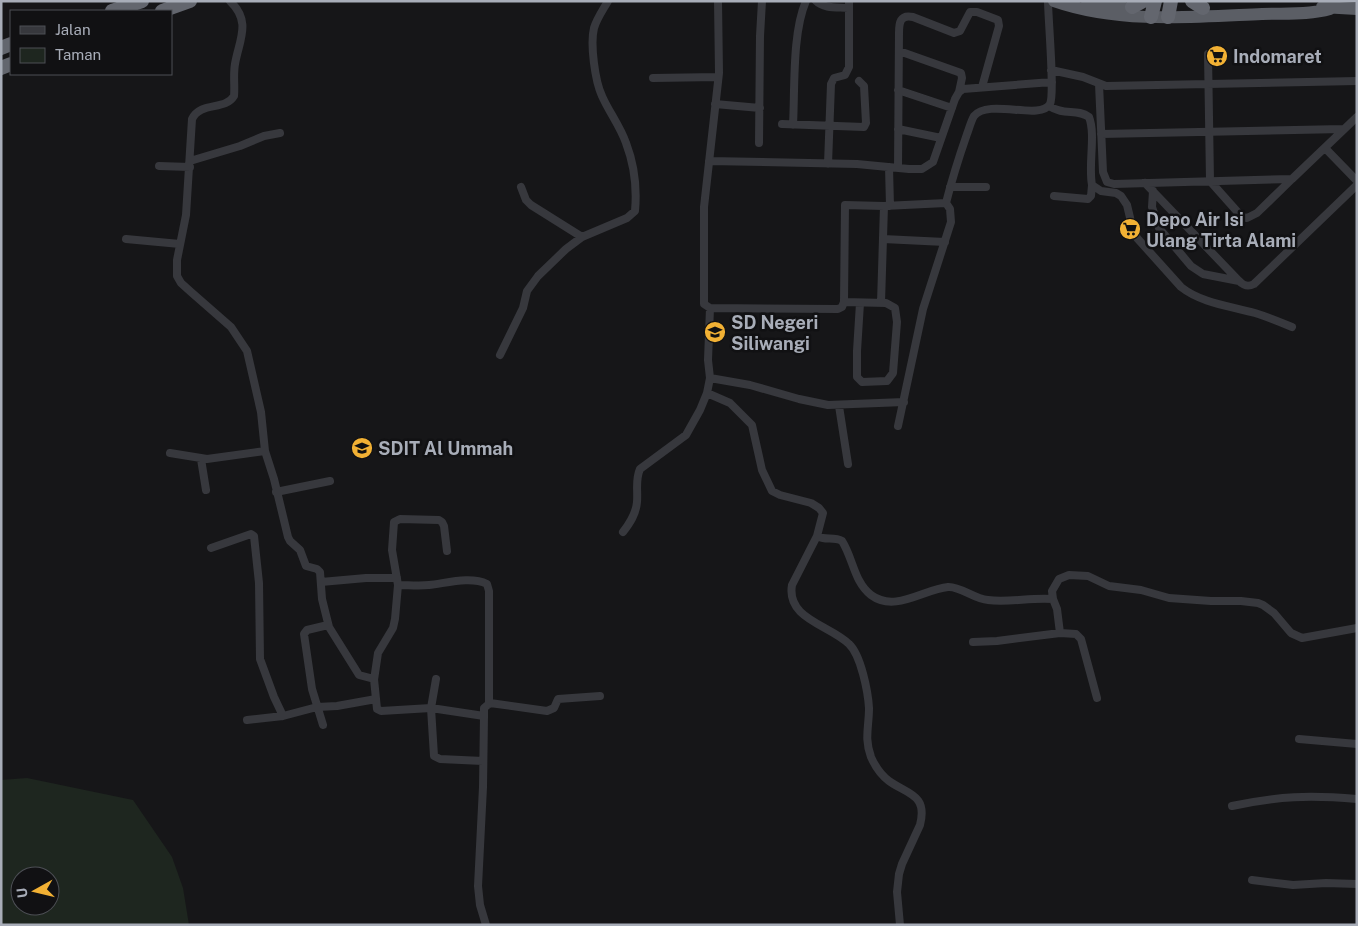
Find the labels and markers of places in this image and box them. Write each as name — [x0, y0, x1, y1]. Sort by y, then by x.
supermarket icon: Indomaret — [1205, 44, 1229, 68]
place label: Indomaret — [1233, 46, 1322, 67]
place label: Depo Air Isi Ulang Tirta Alami — [1146, 209, 1296, 251]
supermarket icon: Depo Air Isi Ulang Tirta Alami — [1118, 217, 1142, 241]
place label: SD Negeri Siliwangi — [731, 312, 818, 354]
school or university icon: SD Negeri Siliwangi — [703, 320, 727, 344]
school or university icon: SDIT Al Ummah — [350, 436, 374, 460]
place label: SDIT Al Ummah — [378, 438, 513, 459]

